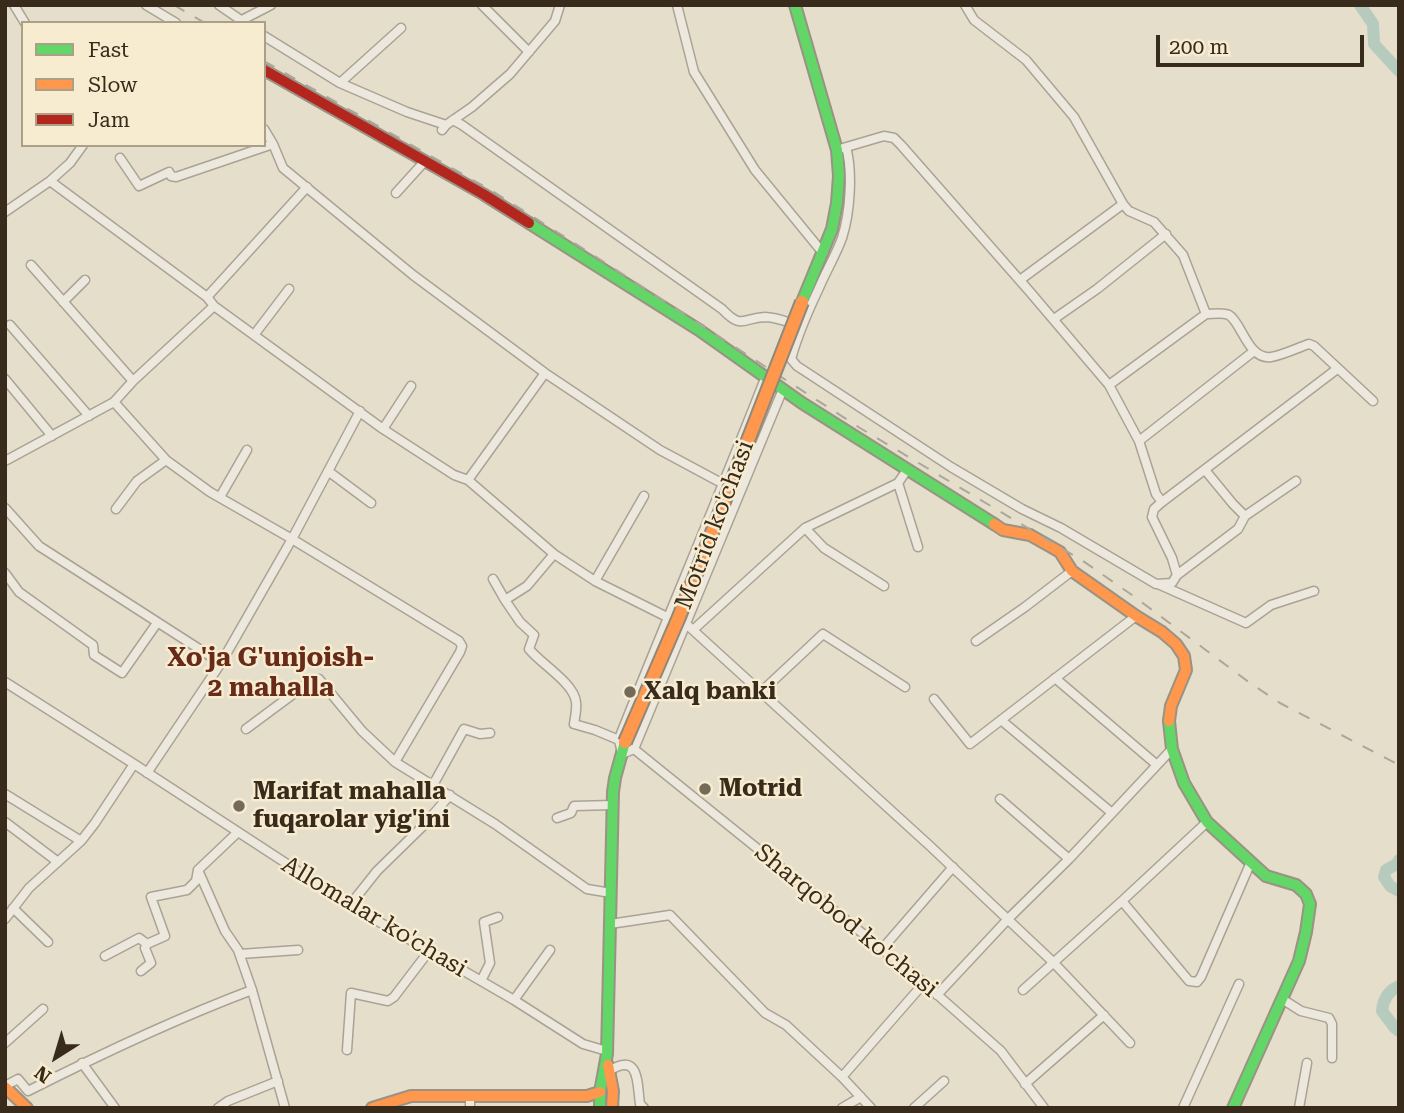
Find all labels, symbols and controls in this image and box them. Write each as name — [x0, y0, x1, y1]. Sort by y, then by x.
legend — [21, 21, 266, 147]
scale bar — [1159, 21, 1367, 65]
text: 200 m — [1169, 35, 1229, 59]
text: Fast — [88, 38, 129, 62]
text: Slow — [88, 73, 137, 97]
text: Jam — [88, 108, 130, 132]
street label: Motrid ko'chasi — [670, 437, 760, 613]
district label: Xo'ja G'unjoish- 2 mahalla — [167, 642, 375, 704]
place label: Xalq banki — [644, 678, 776, 706]
marker: Xalq banki — [622, 684, 638, 700]
place label: Motrid — [719, 775, 802, 803]
place label: Marifat mahalla fuqarolar yig'ini — [253, 778, 450, 834]
marker: Motrid — [697, 781, 713, 797]
marker: Marifat mahalla fuqarolar yig'ini — [231, 798, 247, 814]
street label: Sharqobod ko'chasi — [749, 838, 943, 1004]
street label: Allomalar ko'chasi — [276, 850, 472, 984]
north arrow — [21, 1022, 91, 1092]
text: N — [30, 1061, 56, 1088]

